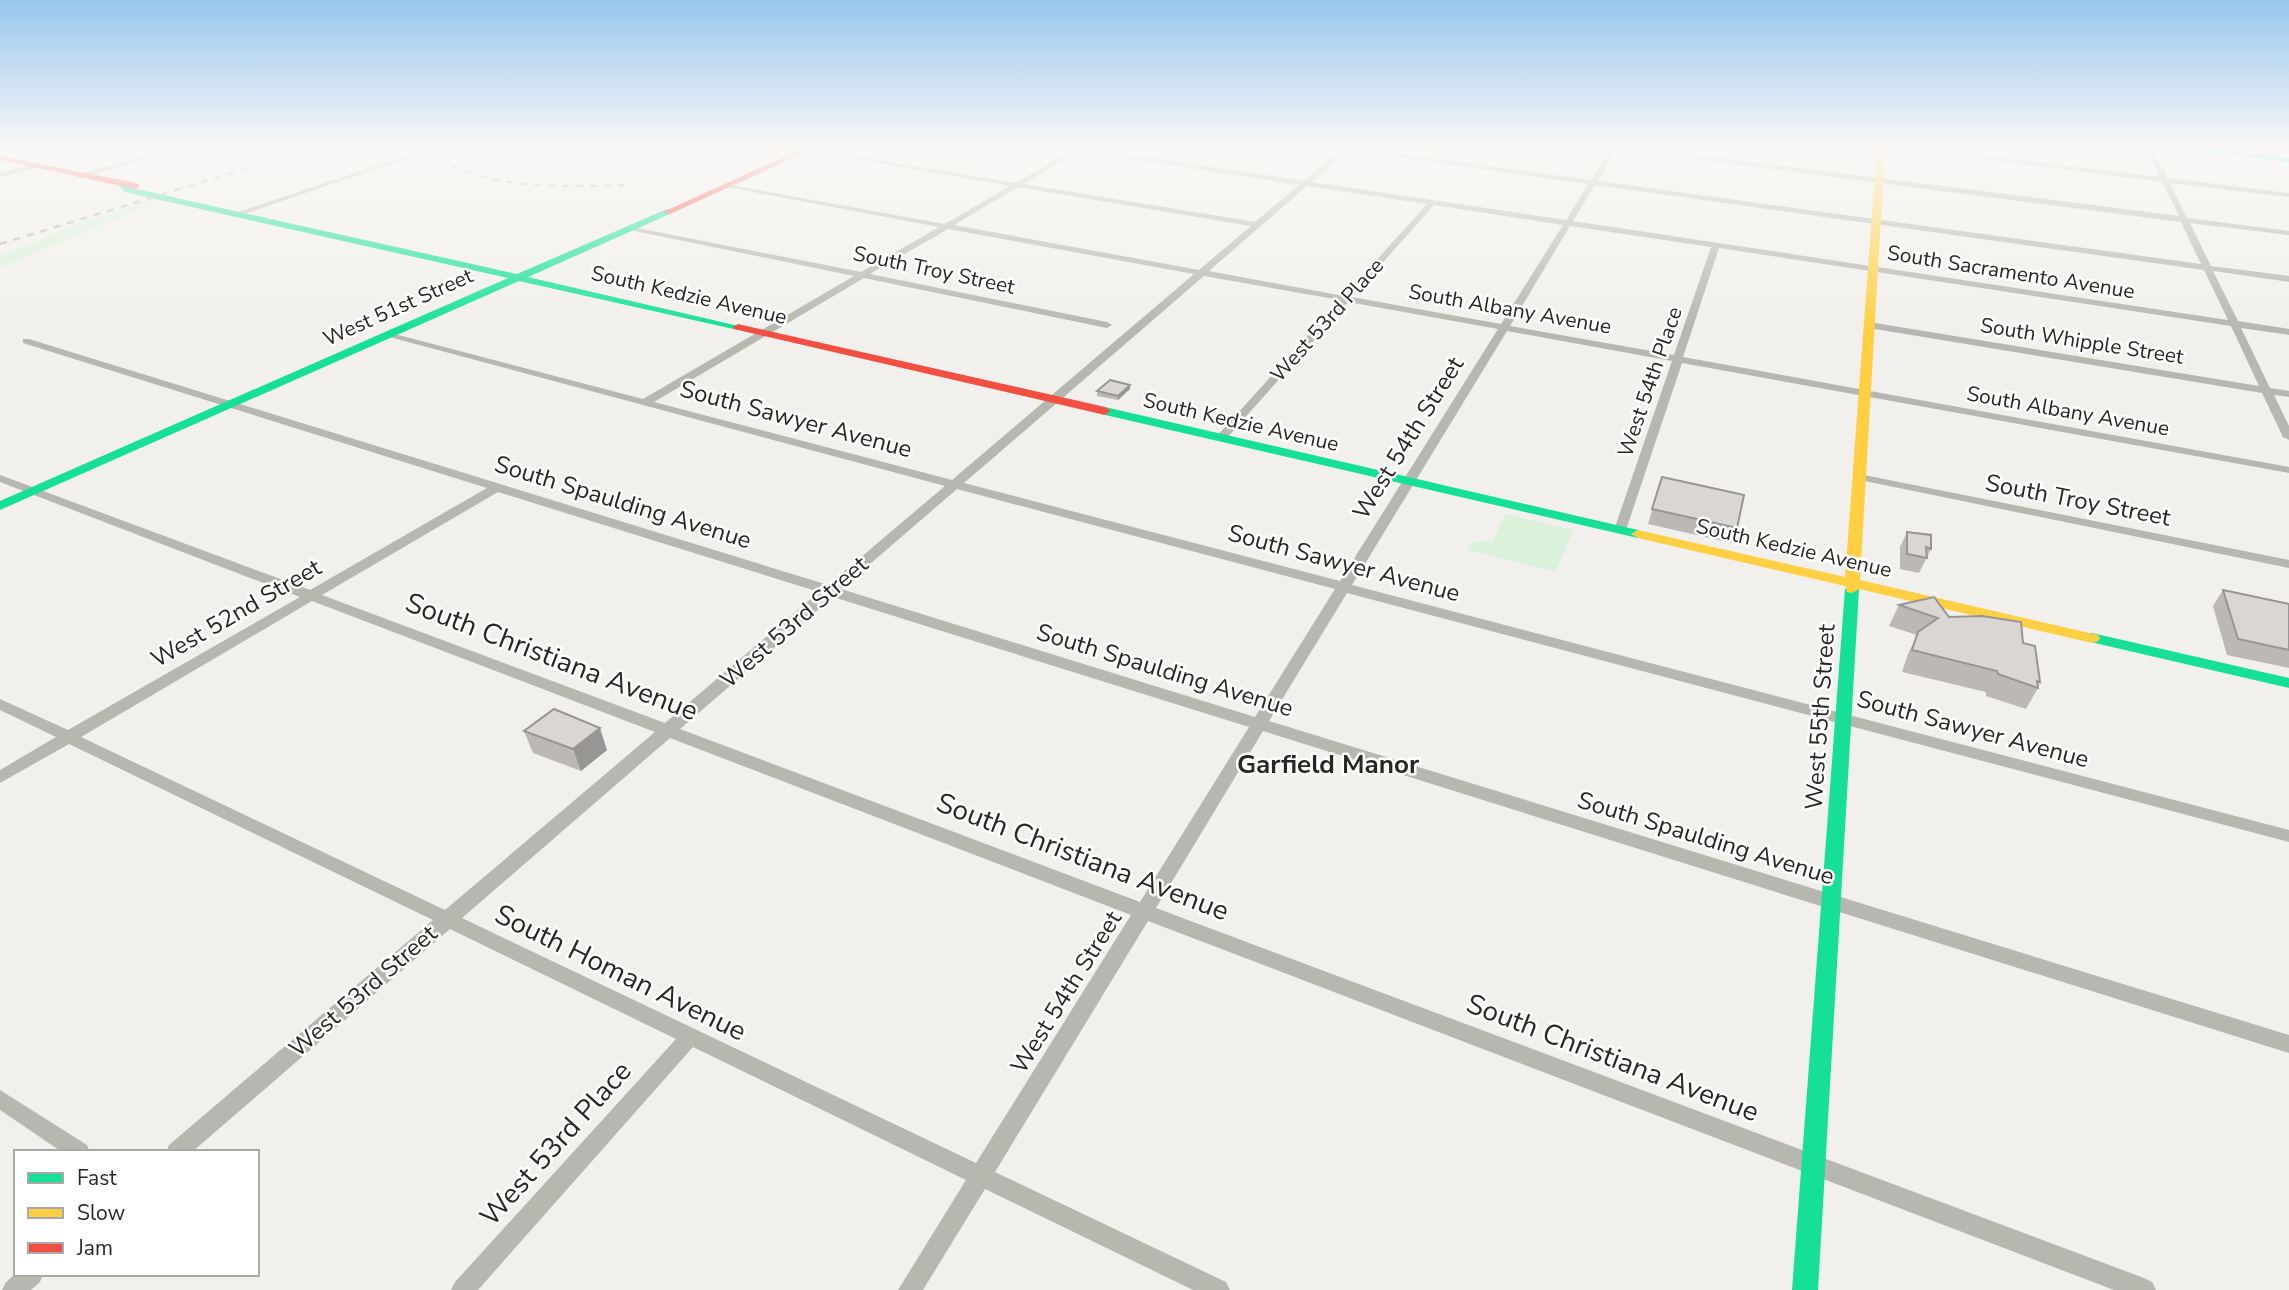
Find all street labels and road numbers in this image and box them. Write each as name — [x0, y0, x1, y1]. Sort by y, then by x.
street label: South Troy Street — [851, 239, 1018, 301]
street label: South Sacramento Avenue — [1885, 239, 2137, 305]
street label: West 53rd Place — [1264, 252, 1390, 388]
street label: South Kedzie Avenue — [588, 259, 790, 331]
street label: West 51st Street — [319, 261, 478, 353]
street label: South Albany Avenue — [1406, 277, 1614, 341]
street label: West 54th Place — [1611, 303, 1689, 461]
street label: South Whipple Street — [1978, 311, 2186, 371]
street label: West 54th Street — [1345, 350, 1471, 525]
street label: South Sawyer Avenue — [676, 373, 916, 465]
street label: South Albany Avenue — [1964, 379, 2172, 443]
street label: South Kedzie Avenue — [1140, 386, 1342, 458]
street label: South Spaulding Avenue — [491, 448, 755, 556]
street label: South Troy Street — [1983, 466, 2174, 534]
street label: South Kedzie Avenue — [1693, 512, 1895, 584]
street label: South Sawyer Avenue — [1224, 517, 1464, 609]
street label: West 53rd Street — [713, 548, 875, 695]
street label: West 52nd Street — [145, 551, 328, 675]
street label: South Christiana Avenue — [400, 584, 703, 730]
street label: South Spaulding Avenue — [1033, 616, 1297, 724]
street label: West 55th Street — [1798, 622, 1842, 811]
street label: South Sawyer Avenue — [1853, 683, 2093, 775]
street label: South Christiana Avenue — [931, 784, 1234, 930]
street label: South Spaulding Avenue — [1574, 784, 1838, 892]
street label: South Homan Avenue — [488, 895, 753, 1050]
street label: West 54th Street — [1003, 904, 1129, 1079]
street label: West 53rd Street — [282, 917, 444, 1064]
street label: South Christiana Avenue — [1461, 985, 1764, 1131]
street label: West 53rd Place — [471, 1053, 640, 1234]

